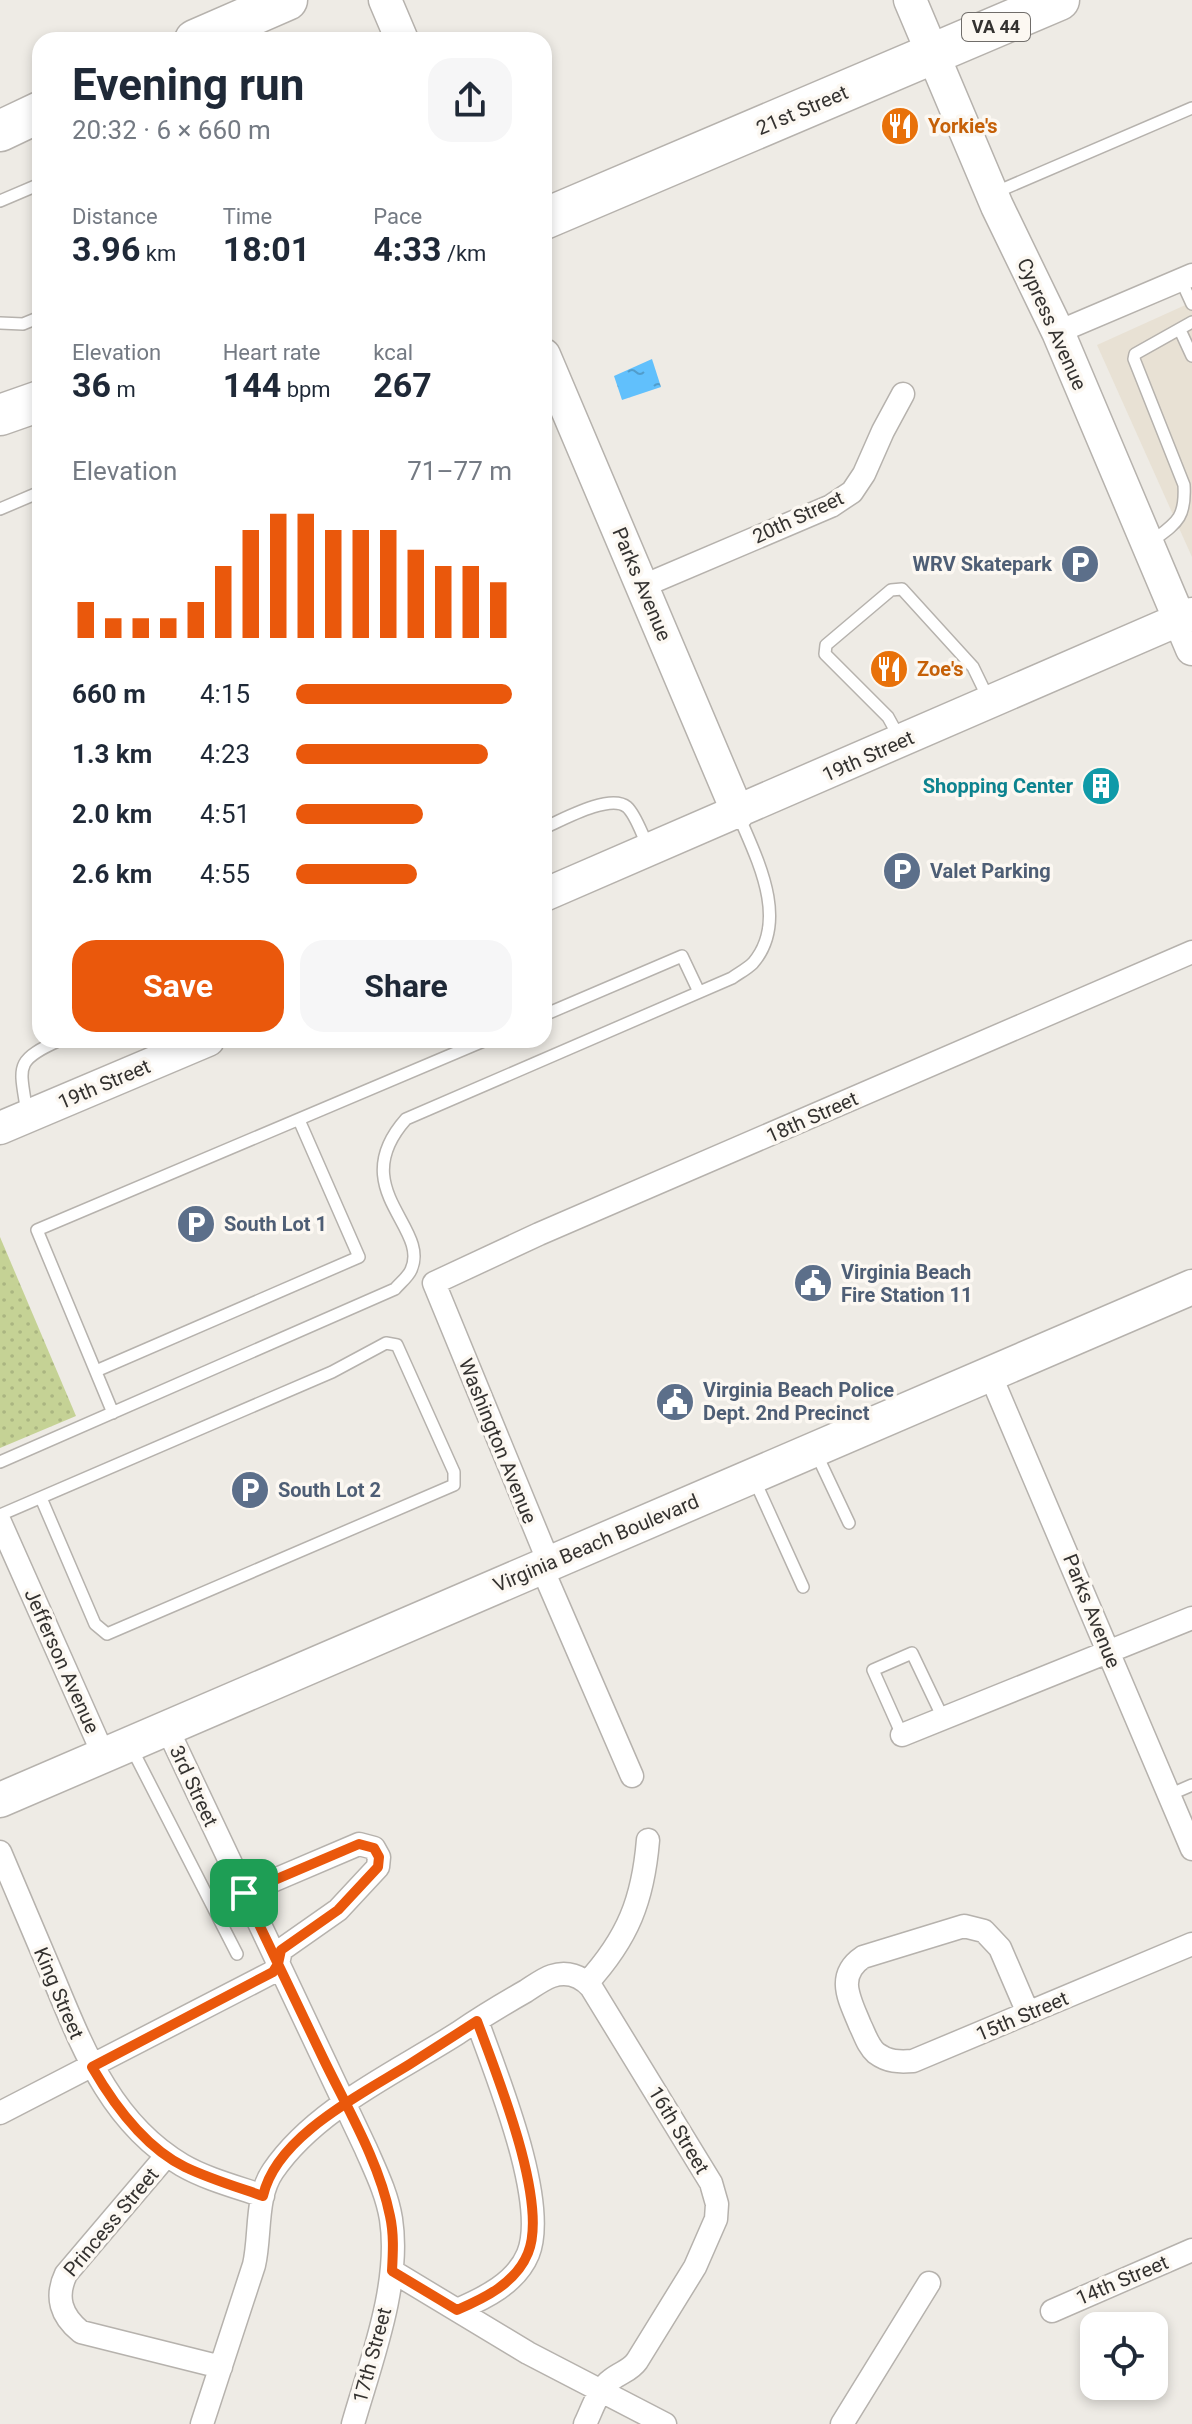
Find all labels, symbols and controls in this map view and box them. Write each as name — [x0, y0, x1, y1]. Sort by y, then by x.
road number: VA 44 — [962, 13, 1030, 41]
button: share — [428, 58, 512, 142]
text: Evening run — [72, 59, 304, 111]
street label: 21st Street — [753, 80, 851, 140]
restaurant icon: Yorkie's — [879, 105, 921, 147]
place label: Yorkie's — [928, 114, 998, 138]
text: 20:32 · 6 × 660 m — [72, 115, 271, 145]
text: Distance — [72, 204, 158, 229]
text: Time — [223, 204, 272, 229]
text: Pace — [373, 204, 422, 229]
text: 3.96 — [72, 229, 140, 269]
text: 18:01 — [223, 229, 310, 269]
text: 4:33 — [373, 229, 441, 269]
text: km — [140, 241, 176, 266]
text: /km — [441, 241, 486, 266]
street label: Cypress Avenue — [1012, 254, 1092, 394]
text: Elevation — [72, 340, 161, 365]
text: Heart rate — [223, 340, 321, 365]
text: kcal — [373, 340, 413, 365]
text: 36 — [72, 365, 111, 405]
text: 144 — [223, 365, 281, 405]
text: 267 — [373, 365, 432, 405]
text: m — [111, 377, 136, 402]
text: bpm — [281, 377, 331, 402]
text: Elevation — [72, 456, 177, 486]
text: 71–77 m — [407, 456, 512, 486]
street label: 20th Street — [749, 485, 847, 549]
street label: Parks Avenue — [607, 524, 677, 644]
parking icon: WRV Skatepark — [1059, 543, 1101, 585]
place label: WRV Skatepark — [913, 552, 1052, 576]
restaurant icon: Zoe's — [868, 648, 910, 690]
place label: Zoe's — [917, 657, 964, 681]
text: 660 m — [72, 679, 146, 709]
text: 4:15 — [200, 679, 250, 709]
street label: 19th Street — [818, 725, 918, 787]
text: 1.3 km — [72, 739, 152, 769]
text: 4:23 — [200, 739, 250, 769]
building icon: Shopping Center — [1080, 765, 1122, 807]
place label: Shopping Center — [923, 774, 1074, 798]
text: 2.0 km — [72, 799, 152, 829]
text: 4:51 — [200, 799, 250, 829]
parking icon: Valet Parking — [881, 850, 923, 892]
text: 2.6 km — [72, 859, 152, 889]
text: 4:55 — [200, 859, 250, 889]
place label: Valet Parking — [930, 859, 1051, 883]
button: Save — [72, 940, 284, 1032]
button: Share — [300, 940, 512, 1032]
street label: 19th Street — [54, 1054, 154, 1114]
street label: 18th Street — [762, 1086, 862, 1148]
parking icon: South Lot 1 — [175, 1203, 217, 1245]
place label: South Lot 1 — [224, 1212, 327, 1236]
place label: Virginia Beach Fire Station 11 — [841, 1260, 972, 1307]
public building icon: Virginia Beach Fire Station 11 — [792, 1262, 834, 1304]
street label: Washington Avenue — [454, 1355, 542, 1527]
place label: Virginia Beach Police Dept. 2nd Precinct — [703, 1378, 894, 1425]
public building icon: Virginia Beach Police Dept. 2nd Precinct — [654, 1381, 696, 1423]
parking icon: South Lot 2 — [229, 1469, 271, 1511]
place label: South Lot 2 — [278, 1478, 381, 1502]
street label: Virginia Beach Boulevard — [490, 1489, 702, 1597]
street label: Parks Avenue — [1058, 1550, 1126, 1672]
street label: Jefferson Avenue — [19, 1585, 105, 1737]
street label: 3rd Street — [165, 1742, 223, 1830]
pin — [210, 1859, 278, 1927]
icon: arrive — [222, 1871, 266, 1915]
street label: King Street — [29, 1943, 89, 2043]
street label: 15th Street — [972, 1986, 1072, 2046]
street label: 16th Street — [644, 2082, 714, 2178]
street label: Princess Street — [58, 2163, 164, 2281]
street label: 14th Street — [1072, 2250, 1172, 2310]
street label: 17th Street — [348, 2305, 396, 2405]
map controls — [1080, 2312, 1168, 2400]
button: locate — [1080, 2312, 1168, 2400]

